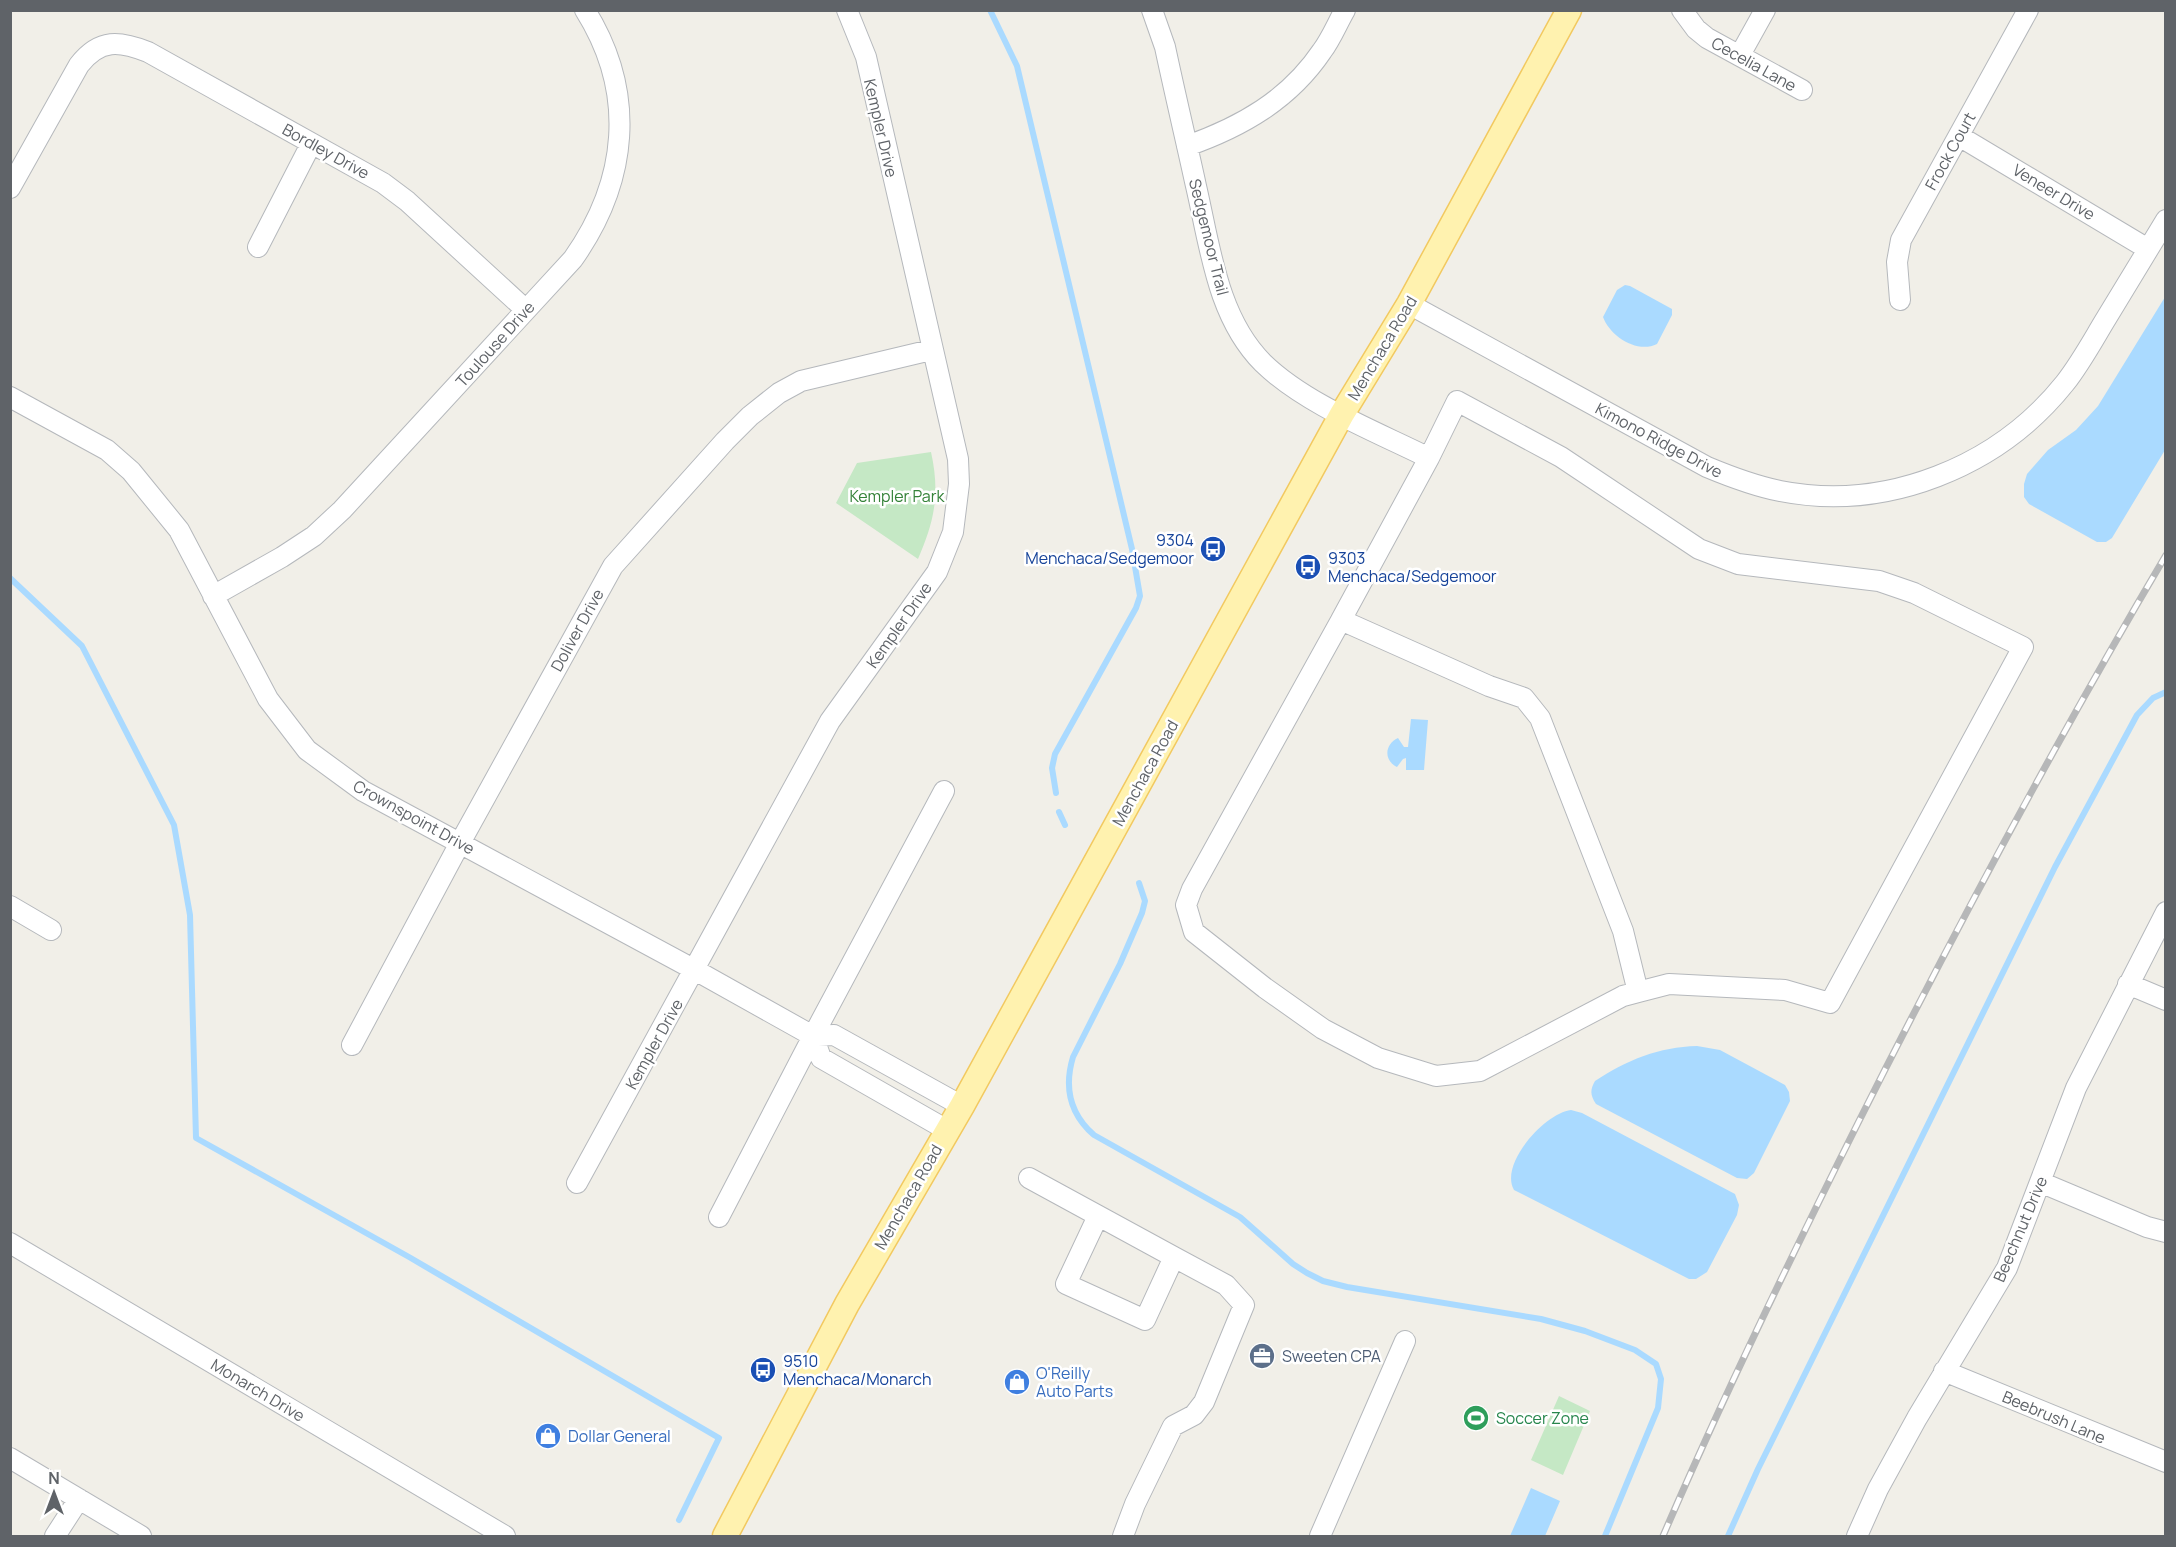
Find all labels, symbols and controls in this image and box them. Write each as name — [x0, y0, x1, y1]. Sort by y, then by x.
street label: Cecelia Lane — [1707, 32, 1801, 96]
street label: Kempler Drive — [859, 77, 903, 179]
street label: Frock Court — [1920, 108, 1980, 194]
street label: Bordley Drive — [279, 118, 373, 184]
street label: Veneer Drive — [2009, 159, 2099, 225]
street label: Sedgemoor Trail — [1184, 176, 1234, 298]
street label: Menchaca Road — [1342, 292, 1422, 404]
street label: Toulouse Drive — [451, 296, 539, 392]
street label: Kimono Ridge Drive — [1592, 397, 1726, 483]
park label: Kempler Park — [850, 485, 946, 507]
place label: 9304 Menchaca/Sedgemoor — [1025, 529, 1194, 569]
bus stop icon: 9304 Menchaca/Sedgemoor — [1198, 534, 1228, 564]
place label: 9303 Menchaca/Sedgemoor — [1328, 547, 1497, 587]
bus stop icon: 9303 Menchaca/Sedgemoor — [1293, 552, 1323, 582]
street label: Kempler Drive — [861, 578, 937, 672]
street label: Doliver Drive — [545, 585, 609, 675]
street label: Menchaca Road — [1107, 716, 1183, 830]
street label: Crownspoint Drive — [349, 775, 479, 859]
street label: Kempler Drive — [620, 995, 688, 1093]
street label: Menchaca Road — [869, 1140, 947, 1254]
street label: Beechnut Drive — [1988, 1173, 2052, 1285]
office icon: Sweeten CPA — [1247, 1341, 1277, 1371]
place label: Sweeten CPA — [1282, 1345, 1381, 1367]
place label: 9510 Menchaca/Monarch — [783, 1350, 931, 1390]
street label: Monarch Drive — [207, 1353, 309, 1427]
bus stop icon: 9510 Menchaca/Monarch — [748, 1355, 778, 1385]
place label: O'Reilly Auto Parts — [1036, 1362, 1113, 1402]
shop icon: O'Reilly Auto Parts — [1002, 1367, 1032, 1397]
street label: Beebrush Lane — [1999, 1385, 2109, 1449]
sports icon: Soccer Zone — [1461, 1403, 1491, 1433]
place label: Soccer Zone — [1496, 1407, 1589, 1429]
shop icon: Dollar General — [533, 1421, 563, 1451]
place label: Dollar General — [568, 1425, 671, 1447]
north arrow — [24, 1463, 84, 1523]
text: N — [48, 1467, 60, 1489]

